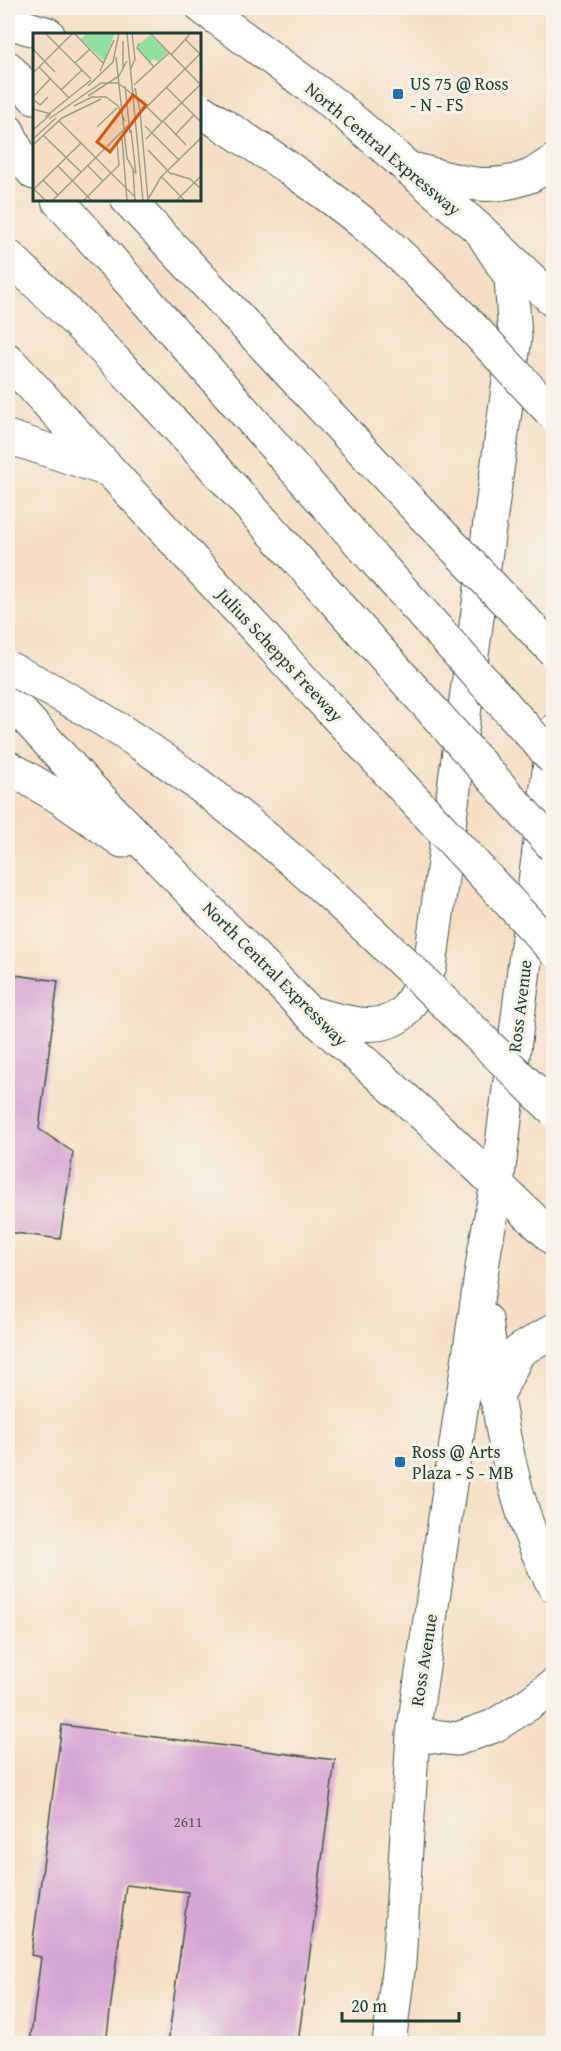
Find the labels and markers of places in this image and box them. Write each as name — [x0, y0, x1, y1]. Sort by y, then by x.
place label: US 75 @ Ross - N - FS — [410, 70, 509, 118]
marker: US 75 @ Ross - N - FS — [391, 87, 405, 101]
place label: Ross @ Arts Plaza - S - MB — [412, 1438, 514, 1486]
marker: Ross @ Arts Plaza - S - MB — [393, 1455, 407, 1469]

